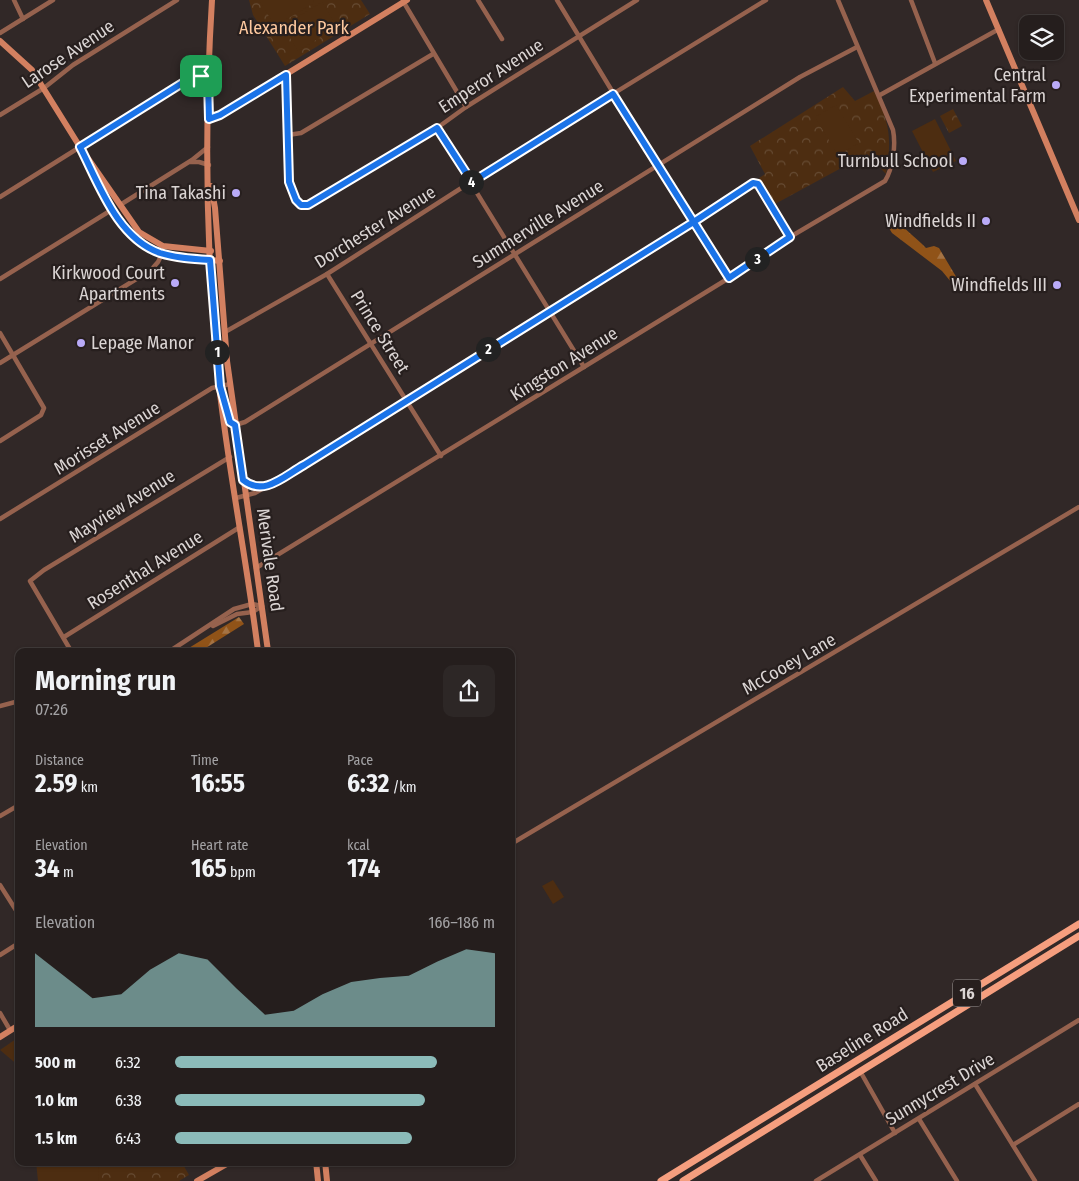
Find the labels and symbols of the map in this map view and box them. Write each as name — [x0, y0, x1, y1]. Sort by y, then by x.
street label: Larose Avenue — [18, 15, 119, 93]
park label: Alexander Park — [239, 17, 350, 39]
street label: Emperor Avenue — [435, 34, 548, 118]
pin — [180, 55, 222, 97]
place label: Central Experimental Farm — [909, 64, 1046, 107]
marker: Central Experimental Farm — [1050, 79, 1062, 91]
place label: Turnbull School — [838, 150, 953, 172]
marker: Turnbull School — [957, 155, 969, 167]
pin: 4 — [458, 170, 484, 194]
street label: Summerville Avenue — [468, 175, 608, 273]
street label: Dorchester Avenue — [310, 181, 440, 273]
place label: Tina Takashi — [136, 182, 226, 204]
marker: Tina Takashi — [230, 187, 242, 199]
place label: Windfields II — [885, 210, 976, 232]
marker: Windfields II — [980, 215, 992, 227]
pin: 3 — [744, 246, 770, 272]
place label: Kirkwood Court Apartments — [52, 262, 165, 305]
place label: Windfields III — [951, 274, 1047, 296]
marker: Kirkwood Court Apartments — [169, 277, 181, 289]
marker: Windfields III — [1051, 279, 1063, 291]
street label: Prince Street — [346, 286, 414, 378]
street label: Kingston Avenue — [506, 322, 622, 406]
place label: Lepage Manor — [91, 332, 194, 354]
pin: 2 — [476, 336, 500, 362]
marker: Lepage Manor — [75, 337, 87, 349]
pin: 1 — [204, 340, 230, 364]
street label: Morisset Avenue — [50, 396, 164, 479]
street label: Mayview Avenue — [65, 465, 179, 547]
street label: Merivale Road — [252, 507, 288, 613]
street label: Rosenthal Avenue — [83, 526, 207, 614]
street label: McCooey Lane — [738, 628, 840, 700]
road number: 16 — [953, 980, 981, 1006]
street label: Baseline Road — [812, 1003, 912, 1077]
street label: Sunnycrest Drive — [881, 1048, 999, 1130]

